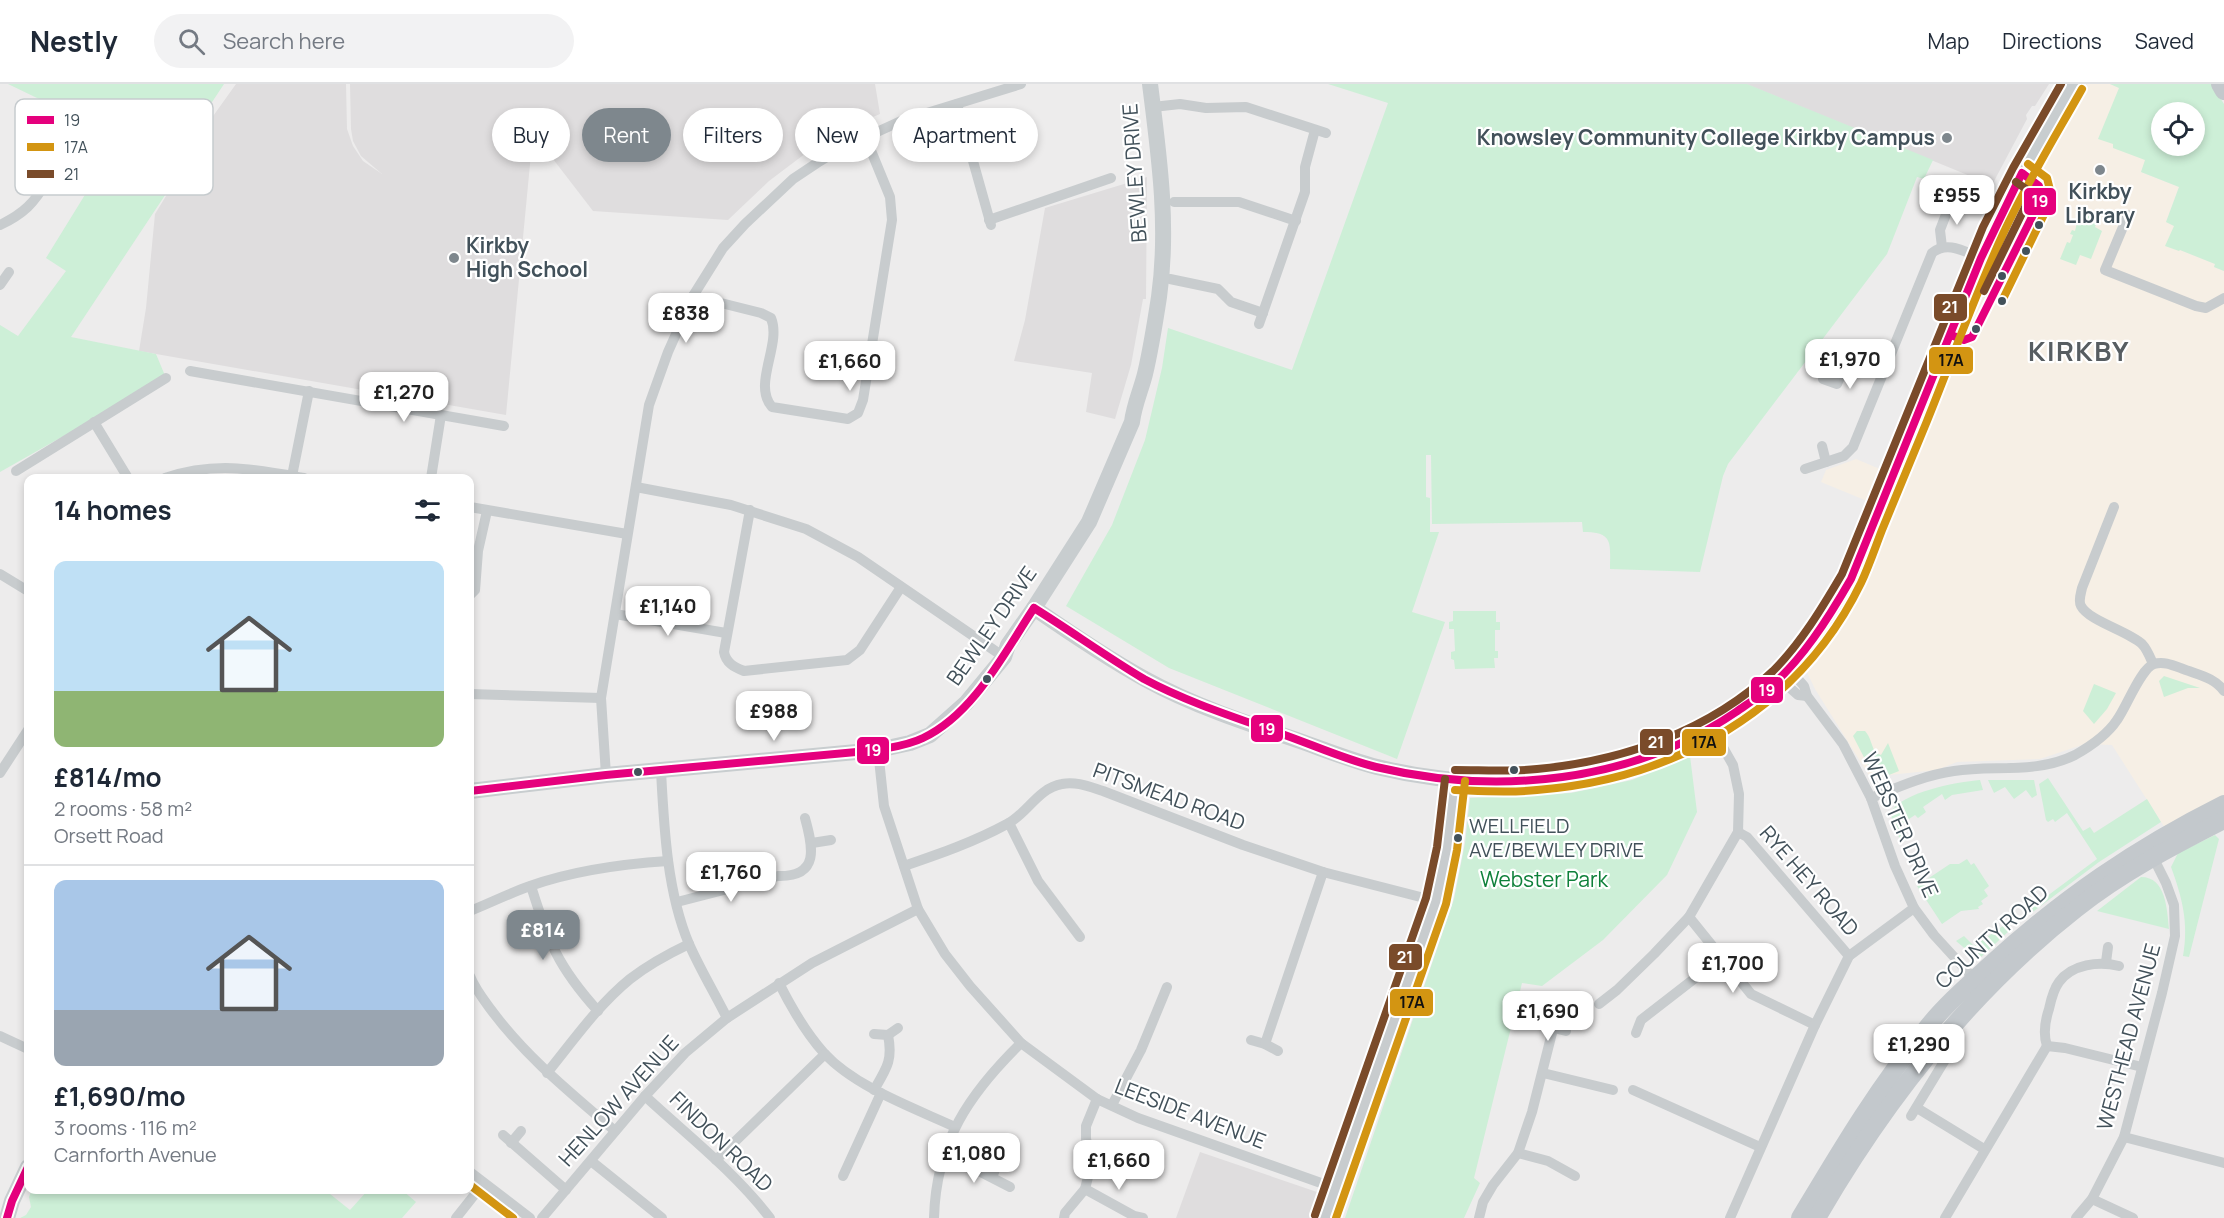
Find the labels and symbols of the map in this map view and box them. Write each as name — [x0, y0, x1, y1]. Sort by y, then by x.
legend — [15, 99, 213, 195]
street label: BEWLEY DRIVE — [1115, 103, 1153, 243]
text: 19 — [64, 109, 80, 131]
place label: Knowsley Community College Kirkby Campus — [1477, 123, 1935, 151]
marker: Knowsley Community College Kirkby Campus — [1940, 131, 1954, 145]
text: 17A — [64, 136, 88, 158]
text: 21 — [64, 163, 79, 185]
marker: Kirkby Library — [2093, 163, 2107, 177]
pin: £955 — [1921, 175, 1993, 226]
place label: Kirkby Library — [2065, 177, 2135, 229]
line badge: 19 — [2023, 187, 2057, 216]
text: 19 — [2032, 190, 2048, 212]
unlabelled marker — [2033, 219, 2045, 231]
place label: Kirkby High School — [466, 231, 588, 283]
unlabelled marker — [2020, 245, 2032, 257]
marker: Kirkby High School — [447, 251, 461, 265]
unlabelled marker — [1996, 270, 2008, 282]
pin: £838 — [650, 293, 722, 344]
line badge: 21 — [1933, 293, 1968, 322]
unlabelled marker — [1996, 295, 2008, 307]
text: 21 — [1942, 296, 1958, 318]
unlabelled marker — [1970, 323, 1982, 335]
district label: KIRKBY — [2028, 332, 2130, 369]
pin: £1,970 — [1801, 339, 1899, 390]
pin: £1,660 — [801, 341, 899, 392]
line badge: 17A — [1928, 346, 1974, 375]
text: 17A — [1938, 349, 1964, 371]
pin: £1,270 — [355, 372, 453, 423]
street label: BEWLEY DRIVE — [940, 560, 1043, 690]
pin: £1,140 — [619, 586, 717, 637]
unlabelled marker — [981, 673, 993, 685]
line badge: 19 — [1750, 676, 1784, 704]
text: 19 — [1759, 679, 1775, 701]
pin: £988 — [738, 691, 810, 742]
line badge: 19 — [1250, 714, 1284, 743]
text: 19 — [1259, 718, 1275, 740]
line badge: 21 — [1639, 728, 1674, 756]
line badge: 17A — [1681, 728, 1727, 757]
text: 21 — [1648, 731, 1664, 753]
text: 17A — [1691, 731, 1717, 753]
line badge: 19 — [856, 736, 890, 765]
text: 19 — [865, 739, 881, 761]
street label: WEBSTER DRIVE — [1856, 748, 1945, 902]
street label: PITSMEAD ROAD — [1090, 756, 1249, 837]
unlabelled marker — [1508, 764, 1520, 776]
unlabelled marker — [632, 766, 644, 778]
place label: WELLFIELD AVE/BEWLEY DRIVE — [1469, 812, 1644, 863]
street label: RYE HEY ROAD — [1754, 819, 1865, 941]
marker: WELLFIELD AVE/BEWLEY DRIVE — [1452, 832, 1464, 844]
pin: £1,760 — [682, 852, 780, 903]
park label: Webster Park — [1480, 865, 1609, 893]
street label: COUNTY ROAD — [1929, 878, 2054, 994]
pin: £814 — [507, 910, 579, 961]
street label: WESTHEAD AVENUE — [2090, 940, 2166, 1133]
line badge: 21 — [1388, 943, 1423, 971]
pin: £1,700 — [1684, 943, 1782, 994]
text: 21 — [1397, 946, 1413, 968]
line badge: 17A — [1389, 988, 1434, 1017]
text: 17A — [1399, 991, 1425, 1013]
pin: £1,690 — [1499, 991, 1597, 1042]
pin: £1,290 — [1870, 1024, 1968, 1075]
street label: HENLOW AVENUE — [552, 1029, 685, 1172]
street label: LEESIDE AVENUE — [1111, 1071, 1270, 1155]
street label: FINDON ROAD — [664, 1085, 779, 1198]
pin: £1,080 — [925, 1133, 1023, 1184]
pin: £1,660 — [1070, 1140, 1168, 1191]

